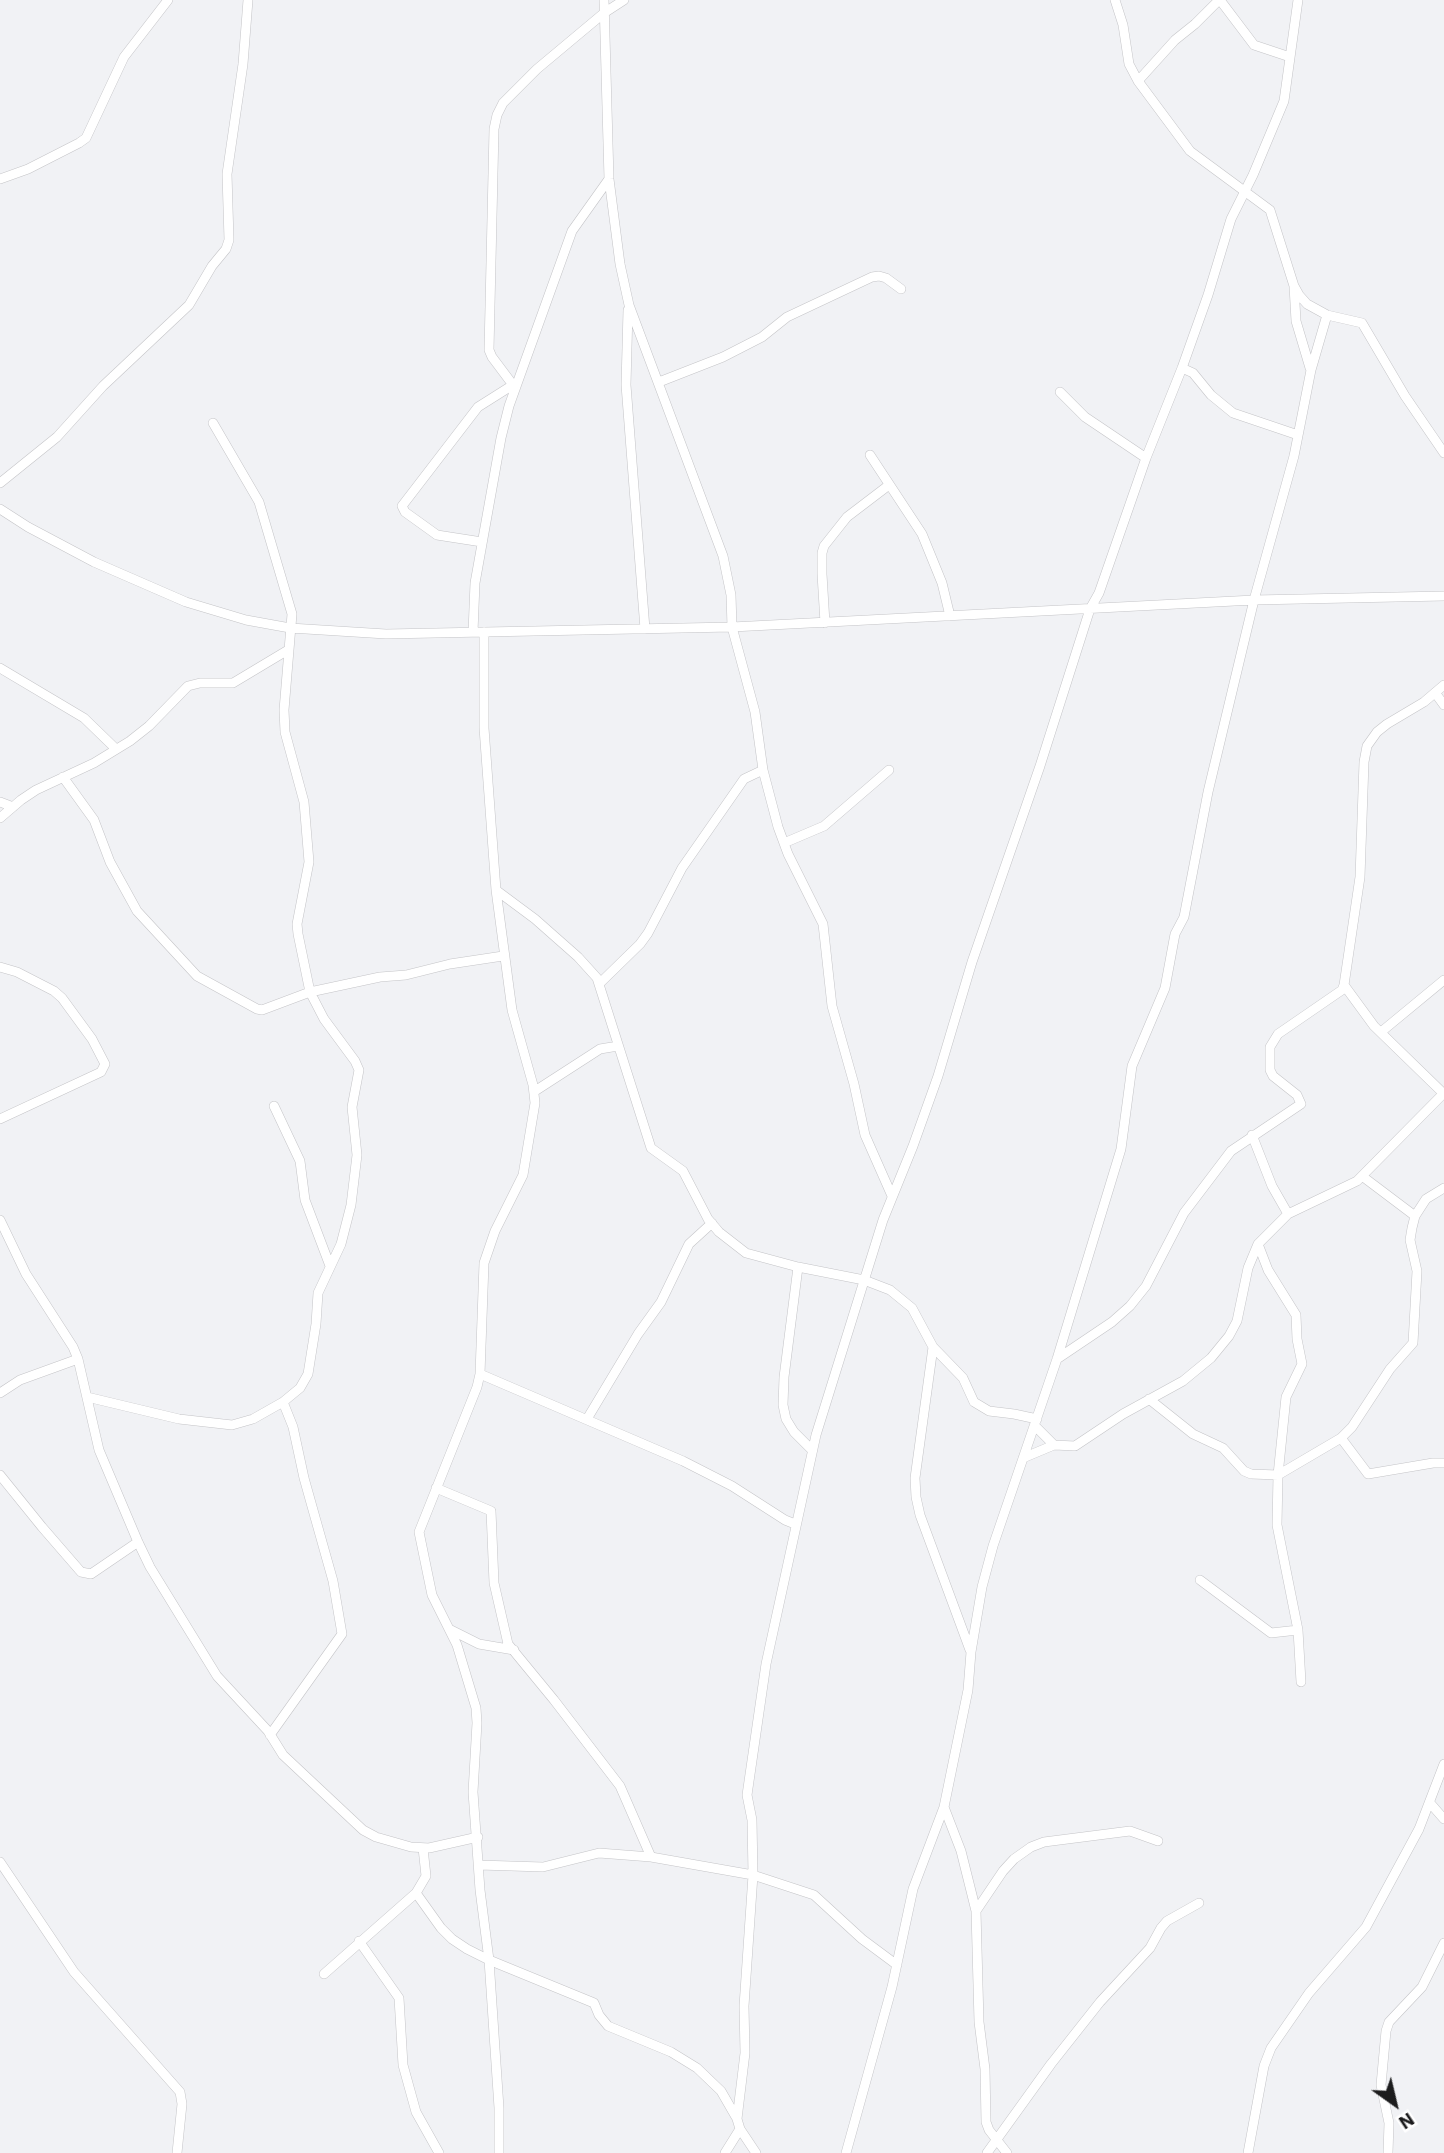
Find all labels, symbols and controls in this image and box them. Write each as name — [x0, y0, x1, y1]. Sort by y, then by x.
north arrow — [1360, 2069, 1430, 2139]
text: N — [1394, 2108, 1419, 2135]

